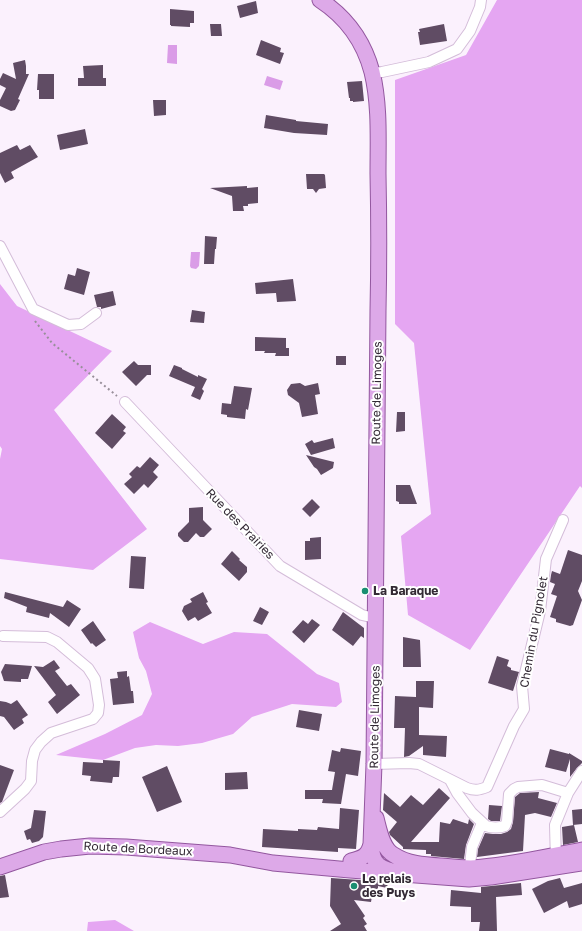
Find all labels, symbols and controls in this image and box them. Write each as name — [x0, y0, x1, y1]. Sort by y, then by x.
street label: Route de Limoges — [369, 341, 385, 445]
street label: Rue des Prairies — [203, 486, 277, 562]
street label: Chemin du Pignolet — [517, 575, 551, 689]
place label: La Baraque — [373, 584, 438, 598]
marker: La Baraque — [360, 586, 370, 596]
street label: Route de Limoges — [367, 665, 383, 769]
street label: Route de Bordeaux — [83, 839, 193, 859]
place label: Le relais des Puys — [362, 872, 415, 900]
marker: Le relais des Puys — [349, 881, 359, 891]

